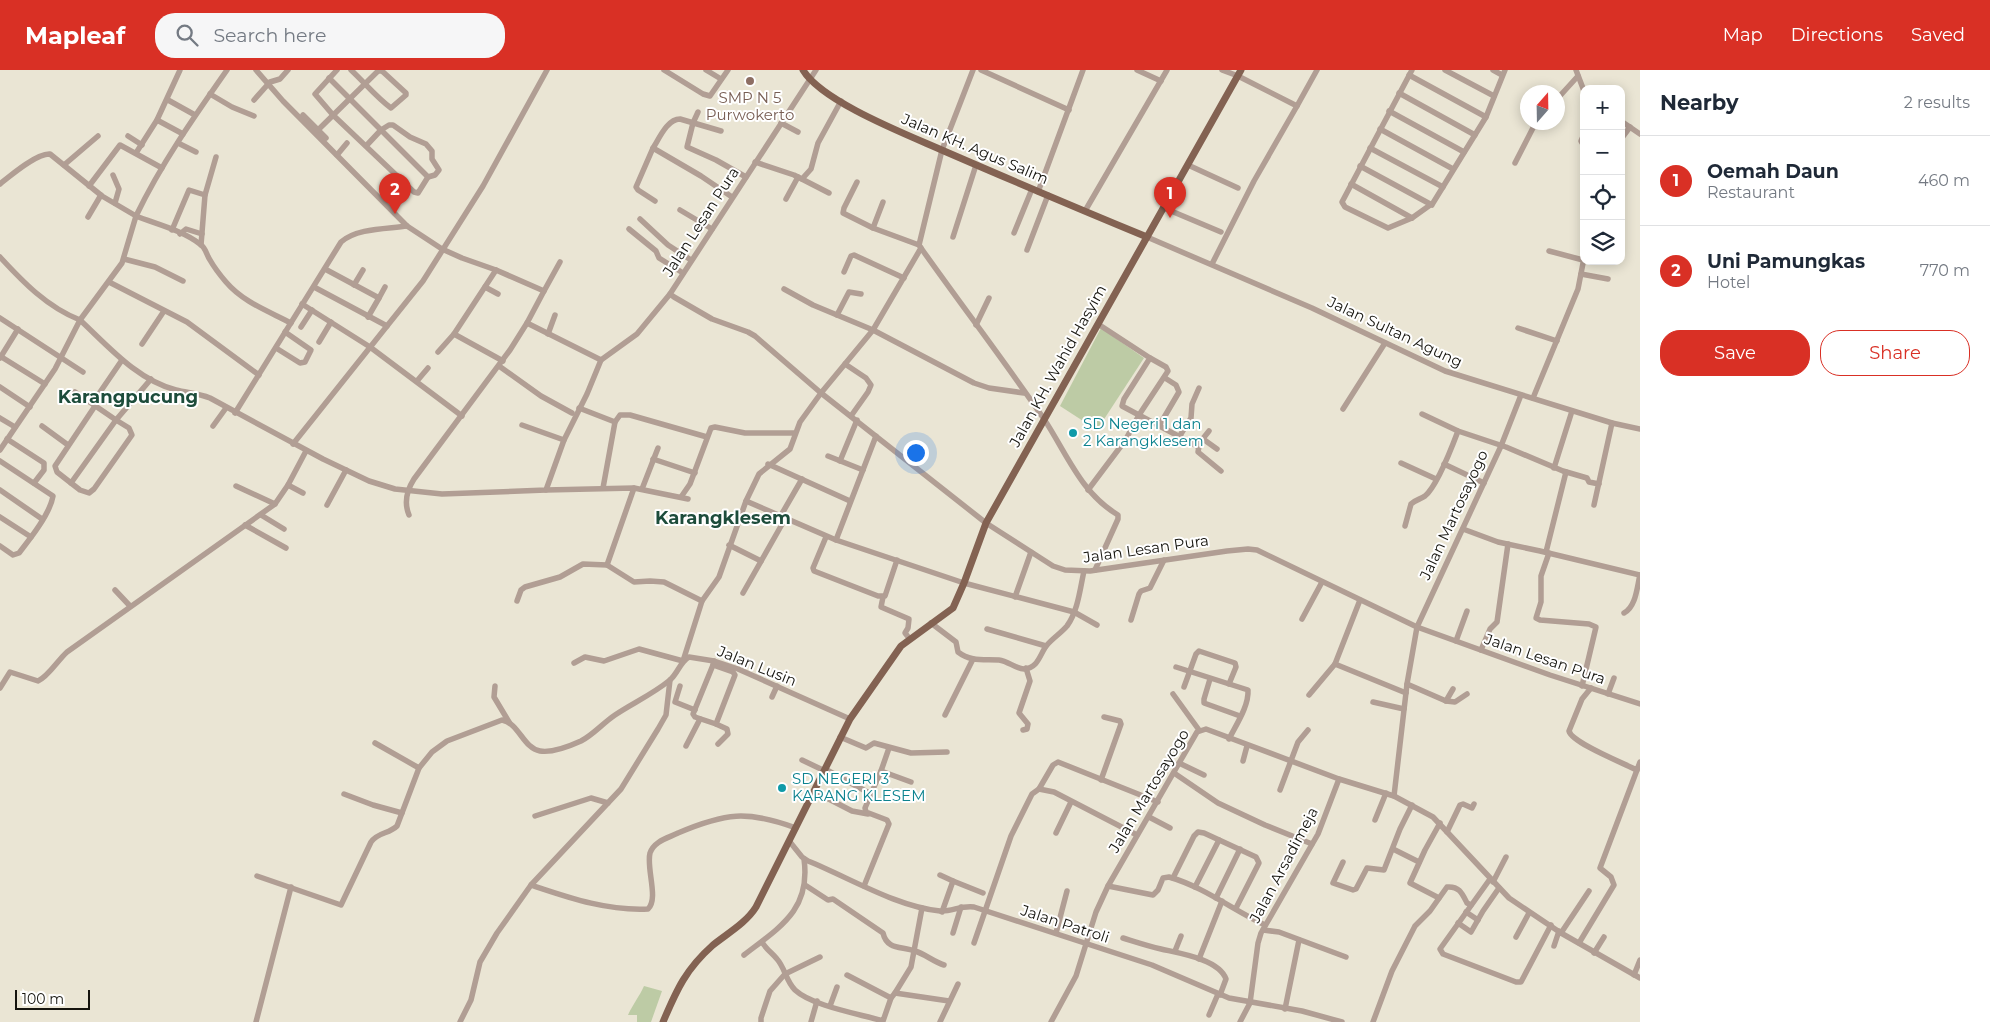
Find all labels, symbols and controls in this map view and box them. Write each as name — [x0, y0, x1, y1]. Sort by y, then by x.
search box — [155, 13, 505, 58]
text: Mapleaf — [25, 21, 125, 50]
icon: search — [173, 21, 201, 49]
text: Search here — [213, 24, 326, 47]
text: Map — [1723, 24, 1763, 46]
text: Directions — [1791, 24, 1883, 46]
text: Saved — [1911, 24, 1965, 46]
marker: SMP N 5 Purwokerto — [744, 75, 756, 87]
north arrow — [1520, 85, 1565, 130]
map controls — [1580, 85, 1625, 265]
button: + — [1580, 85, 1625, 130]
place label: SMP N 5 Purwokerto — [706, 88, 794, 124]
text: Nearby — [1660, 90, 1739, 115]
text: 2 results — [1904, 93, 1970, 112]
street label: Jalan KH. Agus Salim — [898, 109, 1051, 188]
button: − — [1580, 130, 1625, 175]
text: Oemah Daun — [1707, 160, 1839, 183]
street label: Jalan Lesan Pura — [658, 164, 743, 281]
text: 1 — [1673, 171, 1679, 190]
text: 460 m — [1918, 171, 1970, 190]
pin: 2 — [379, 173, 411, 214]
button: locate — [1580, 175, 1625, 220]
pin: 1 — [1154, 177, 1186, 218]
text: Restaurant — [1707, 183, 1795, 202]
button: layers — [1580, 220, 1625, 265]
text: Uni Pamungkas — [1707, 250, 1865, 273]
text: 2 — [1671, 261, 1681, 280]
text: 770 m — [1920, 261, 1970, 280]
text: Hotel — [1707, 273, 1750, 292]
street label: Jalan KH. Wahid Hasyim — [1004, 281, 1110, 451]
street label: Jalan Sultan Agung — [1324, 292, 1466, 371]
button: Save — [1660, 330, 1810, 376]
button: Share — [1820, 330, 1970, 376]
district label: Karangpucung — [58, 386, 198, 408]
place label: SD Negeri 1 dan 2 Karangklesem — [1083, 414, 1204, 450]
marker: SD Negeri 1 dan 2 Karangklesem — [1067, 427, 1079, 439]
your location — [903, 440, 929, 466]
street label: Jalan Martosayogo — [1415, 447, 1492, 584]
district label: Karangklesem — [655, 507, 791, 529]
street label: Jalan Lesan Pura — [1081, 530, 1210, 567]
street label: Jalan Lesan Pura — [1481, 629, 1608, 688]
street label: Jalan Lusin — [714, 641, 800, 690]
street label: Jalan Martosayogo — [1104, 725, 1193, 857]
place label: SD NEGERI 3 KARANG KLESEM — [792, 769, 925, 805]
marker: SD NEGERI 3 KARANG KLESEM — [776, 782, 788, 794]
street label: Jalan Arsadimeja — [1245, 804, 1322, 927]
street label: Jalan Patroli — [1017, 900, 1112, 947]
scale bar — [15, 987, 90, 1010]
text: 100 m — [22, 990, 64, 1008]

